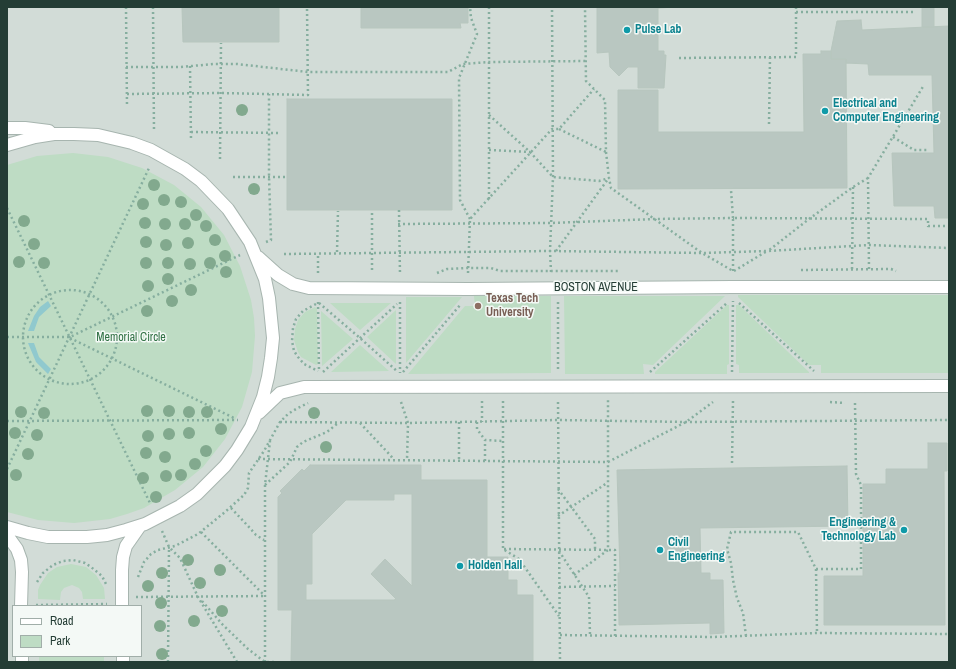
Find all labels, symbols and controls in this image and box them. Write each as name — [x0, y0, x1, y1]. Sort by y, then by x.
place label: Pulse Lab — [635, 23, 681, 37]
marker: Pulse Lab — [622, 25, 632, 35]
place label: Electrical and Computer Engineering — [833, 97, 939, 125]
marker: Electrical and Computer Engineering — [820, 106, 830, 116]
street label: BOSTON AVENUE — [554, 281, 638, 295]
place label: Texas Tech University — [486, 292, 538, 320]
marker: Texas Tech University — [473, 301, 483, 311]
park label: Memorial Circle — [96, 331, 166, 345]
place label: Engineering & Technology Lab — [821, 516, 896, 544]
marker: Engineering & Technology Lab — [899, 525, 909, 535]
place label: Civil Engineering — [668, 536, 725, 564]
marker: Civil Engineering — [655, 545, 665, 555]
place label: Holden Hall — [468, 559, 522, 573]
marker: Holden Hall — [455, 561, 465, 571]
legend — [12, 605, 142, 657]
text: Road — [50, 613, 74, 629]
text: Park — [50, 633, 70, 649]

